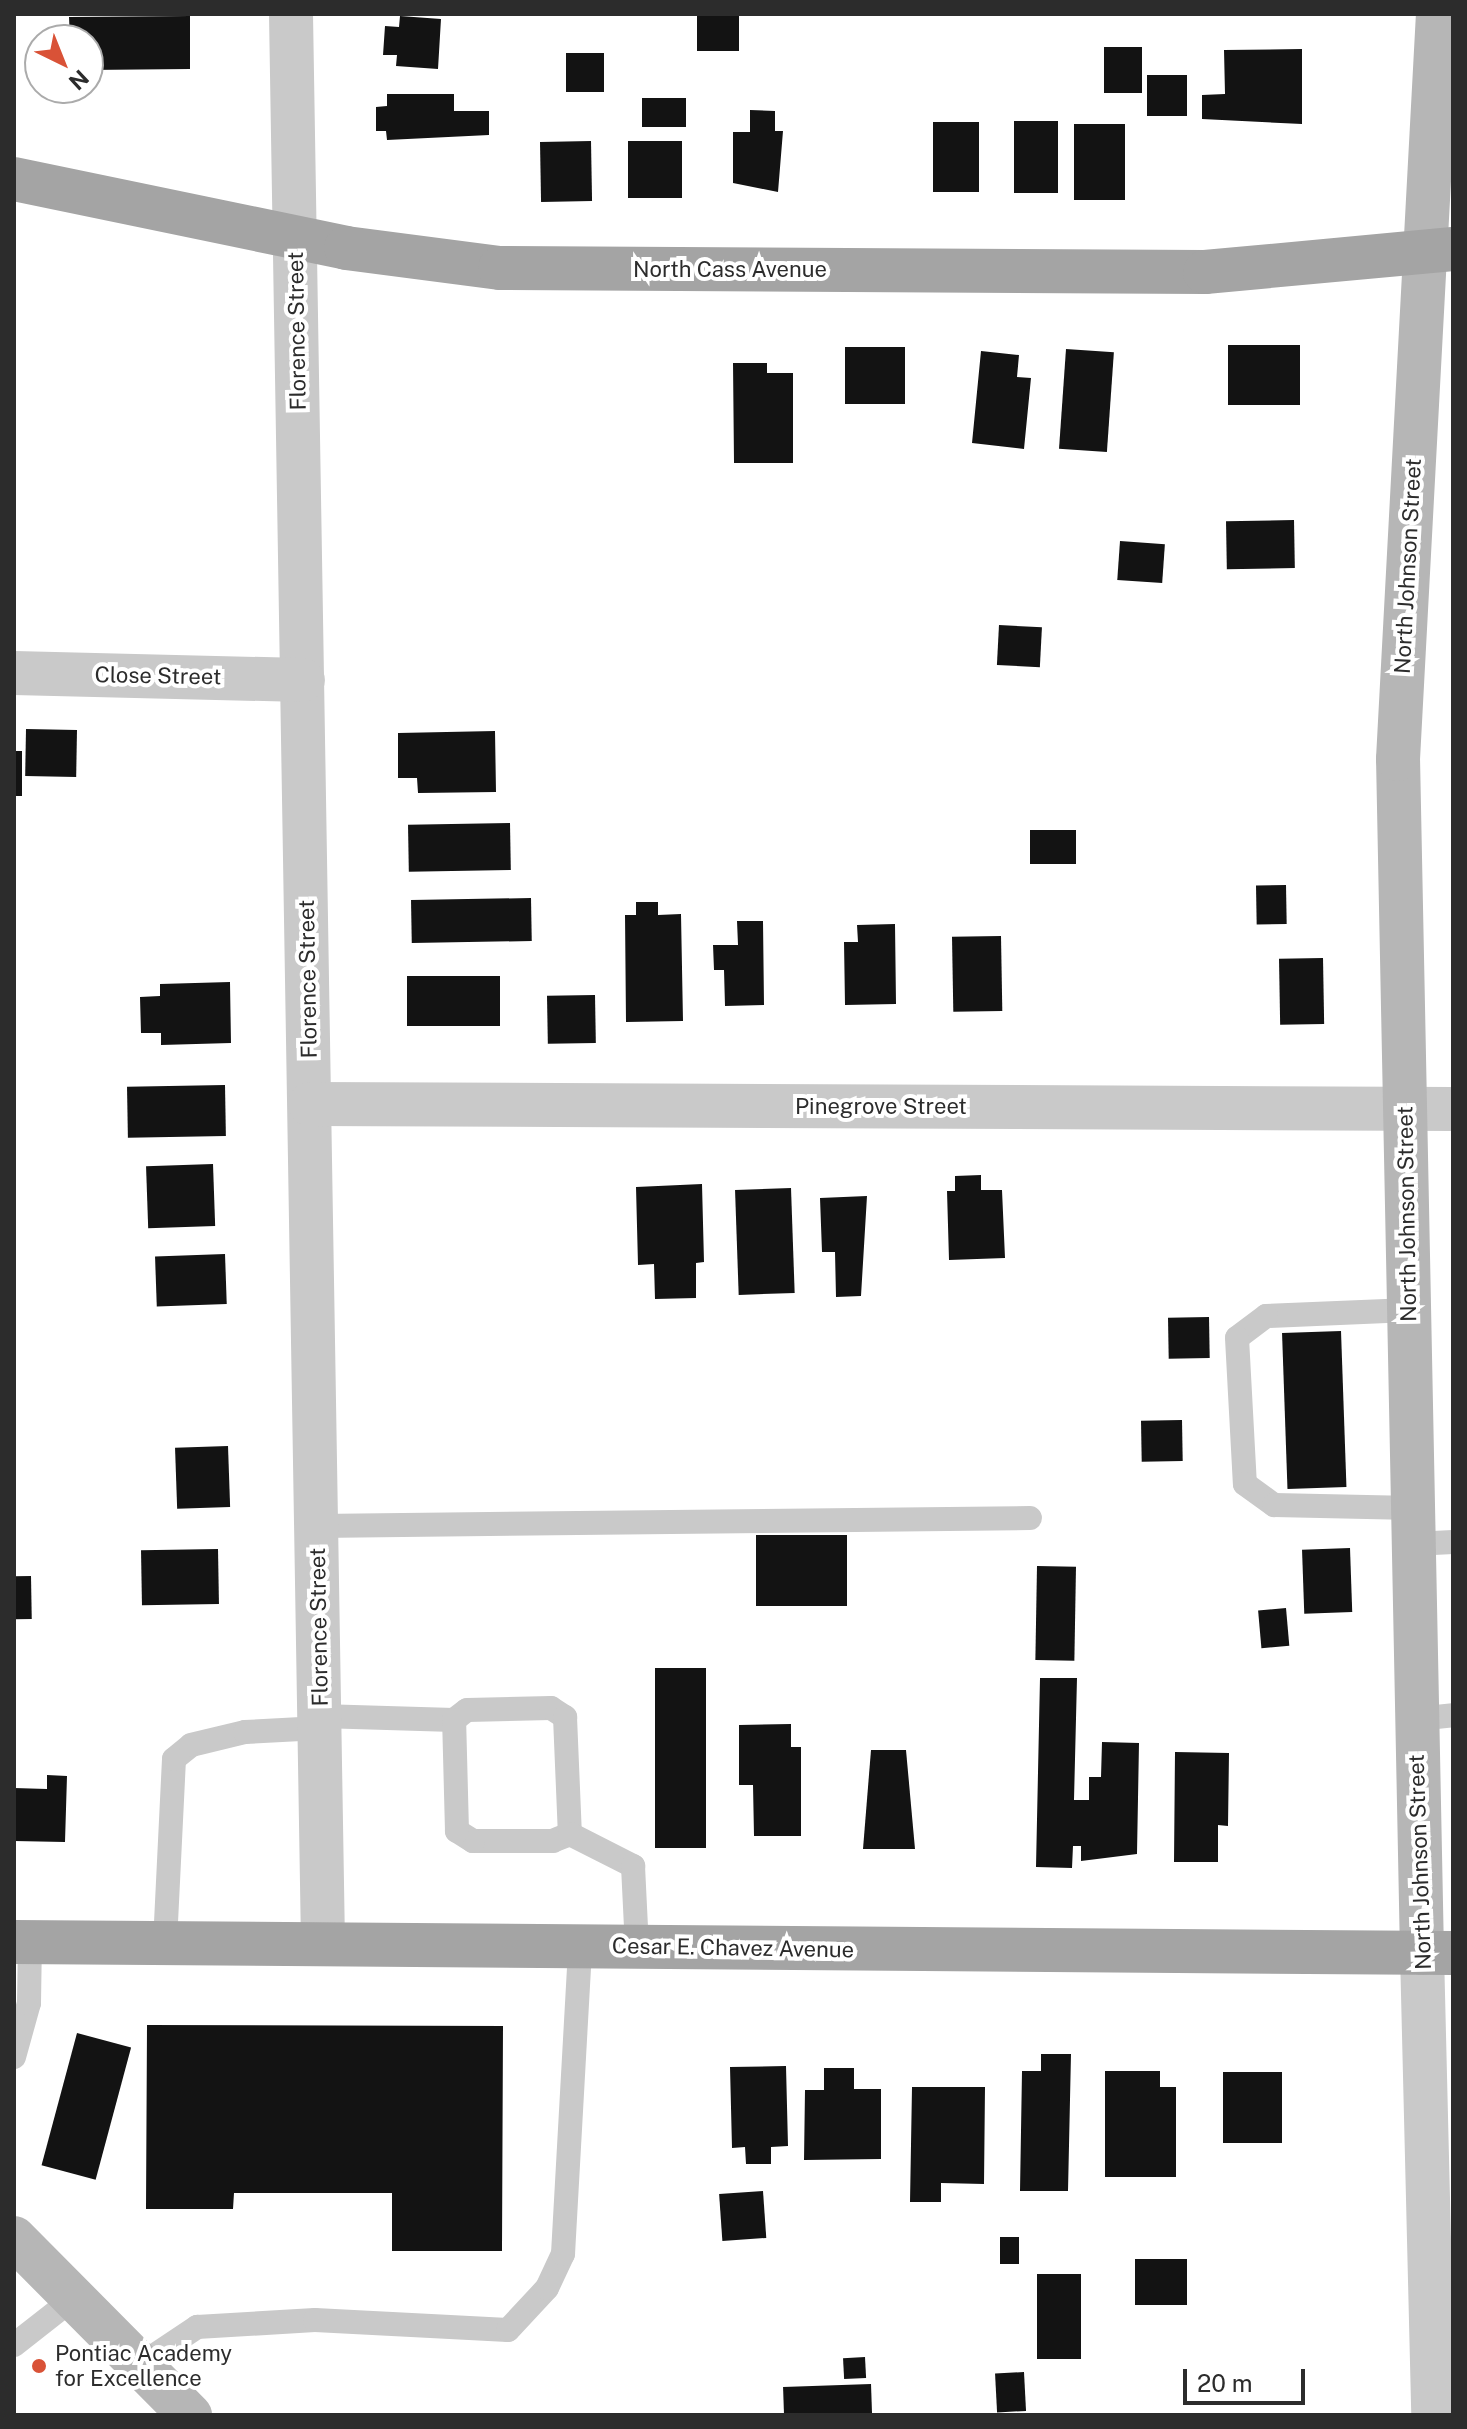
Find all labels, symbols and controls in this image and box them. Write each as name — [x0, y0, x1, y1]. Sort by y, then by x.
north arrow — [24, 24, 104, 104]
text: N — [64, 65, 94, 95]
street label: Florence Street — [282, 251, 312, 411]
street label: North Cass Avenue — [633, 257, 827, 283]
street label: North Johnson Street — [1389, 458, 1427, 674]
street label: Close Street — [94, 662, 222, 690]
street label: Florence Street — [293, 899, 323, 1059]
street label: Pinegrove Street — [795, 1094, 967, 1120]
street label: North Johnson Street — [1392, 1106, 1422, 1322]
street label: Florence Street — [304, 1547, 334, 1707]
street label: North Johnson Street — [1403, 1754, 1437, 1970]
street label: Cesar E. Chavez Avenue — [612, 1933, 854, 1963]
place label: Pontiac Academy for Excellence — [55, 2340, 232, 2392]
scale bar — [1187, 2353, 1309, 2403]
marker: Pontiac Academy for Excellence — [30, 2357, 48, 2375]
text: 20 m — [1197, 2369, 1253, 2397]

